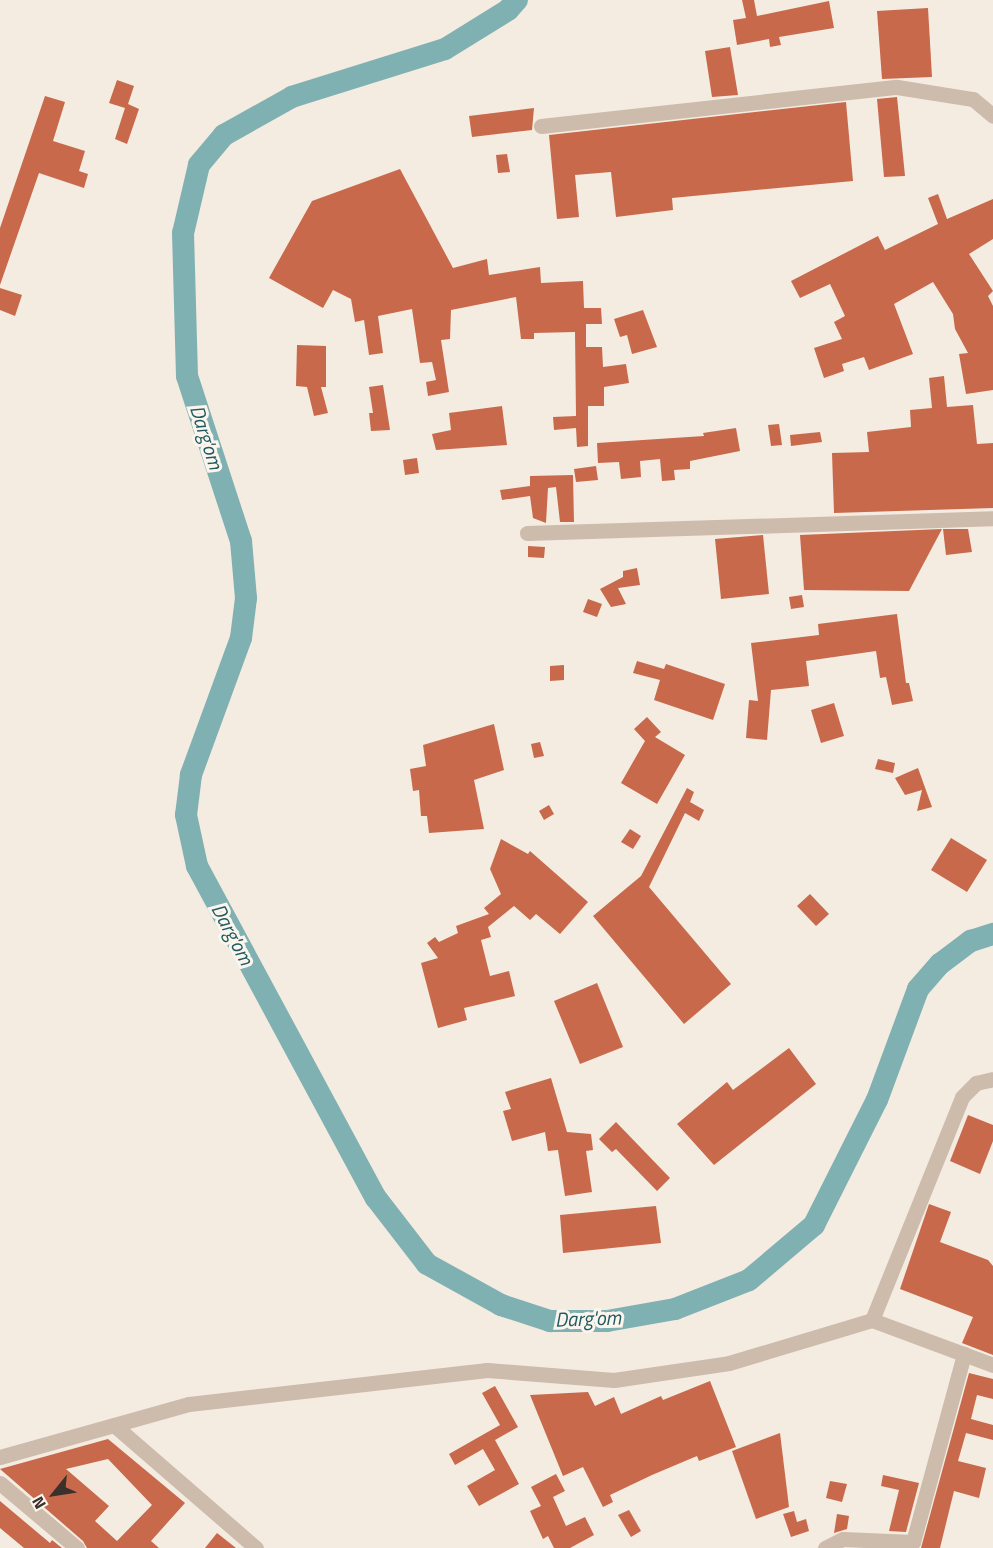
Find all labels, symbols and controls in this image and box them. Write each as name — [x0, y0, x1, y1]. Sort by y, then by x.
water label: Darg'om — [185, 402, 229, 472]
water label: Darg'om — [207, 899, 259, 969]
water label: Darg'om — [555, 1305, 621, 1331]
north arrow — [24, 1464, 84, 1524]
text: N — [25, 1492, 52, 1514]

